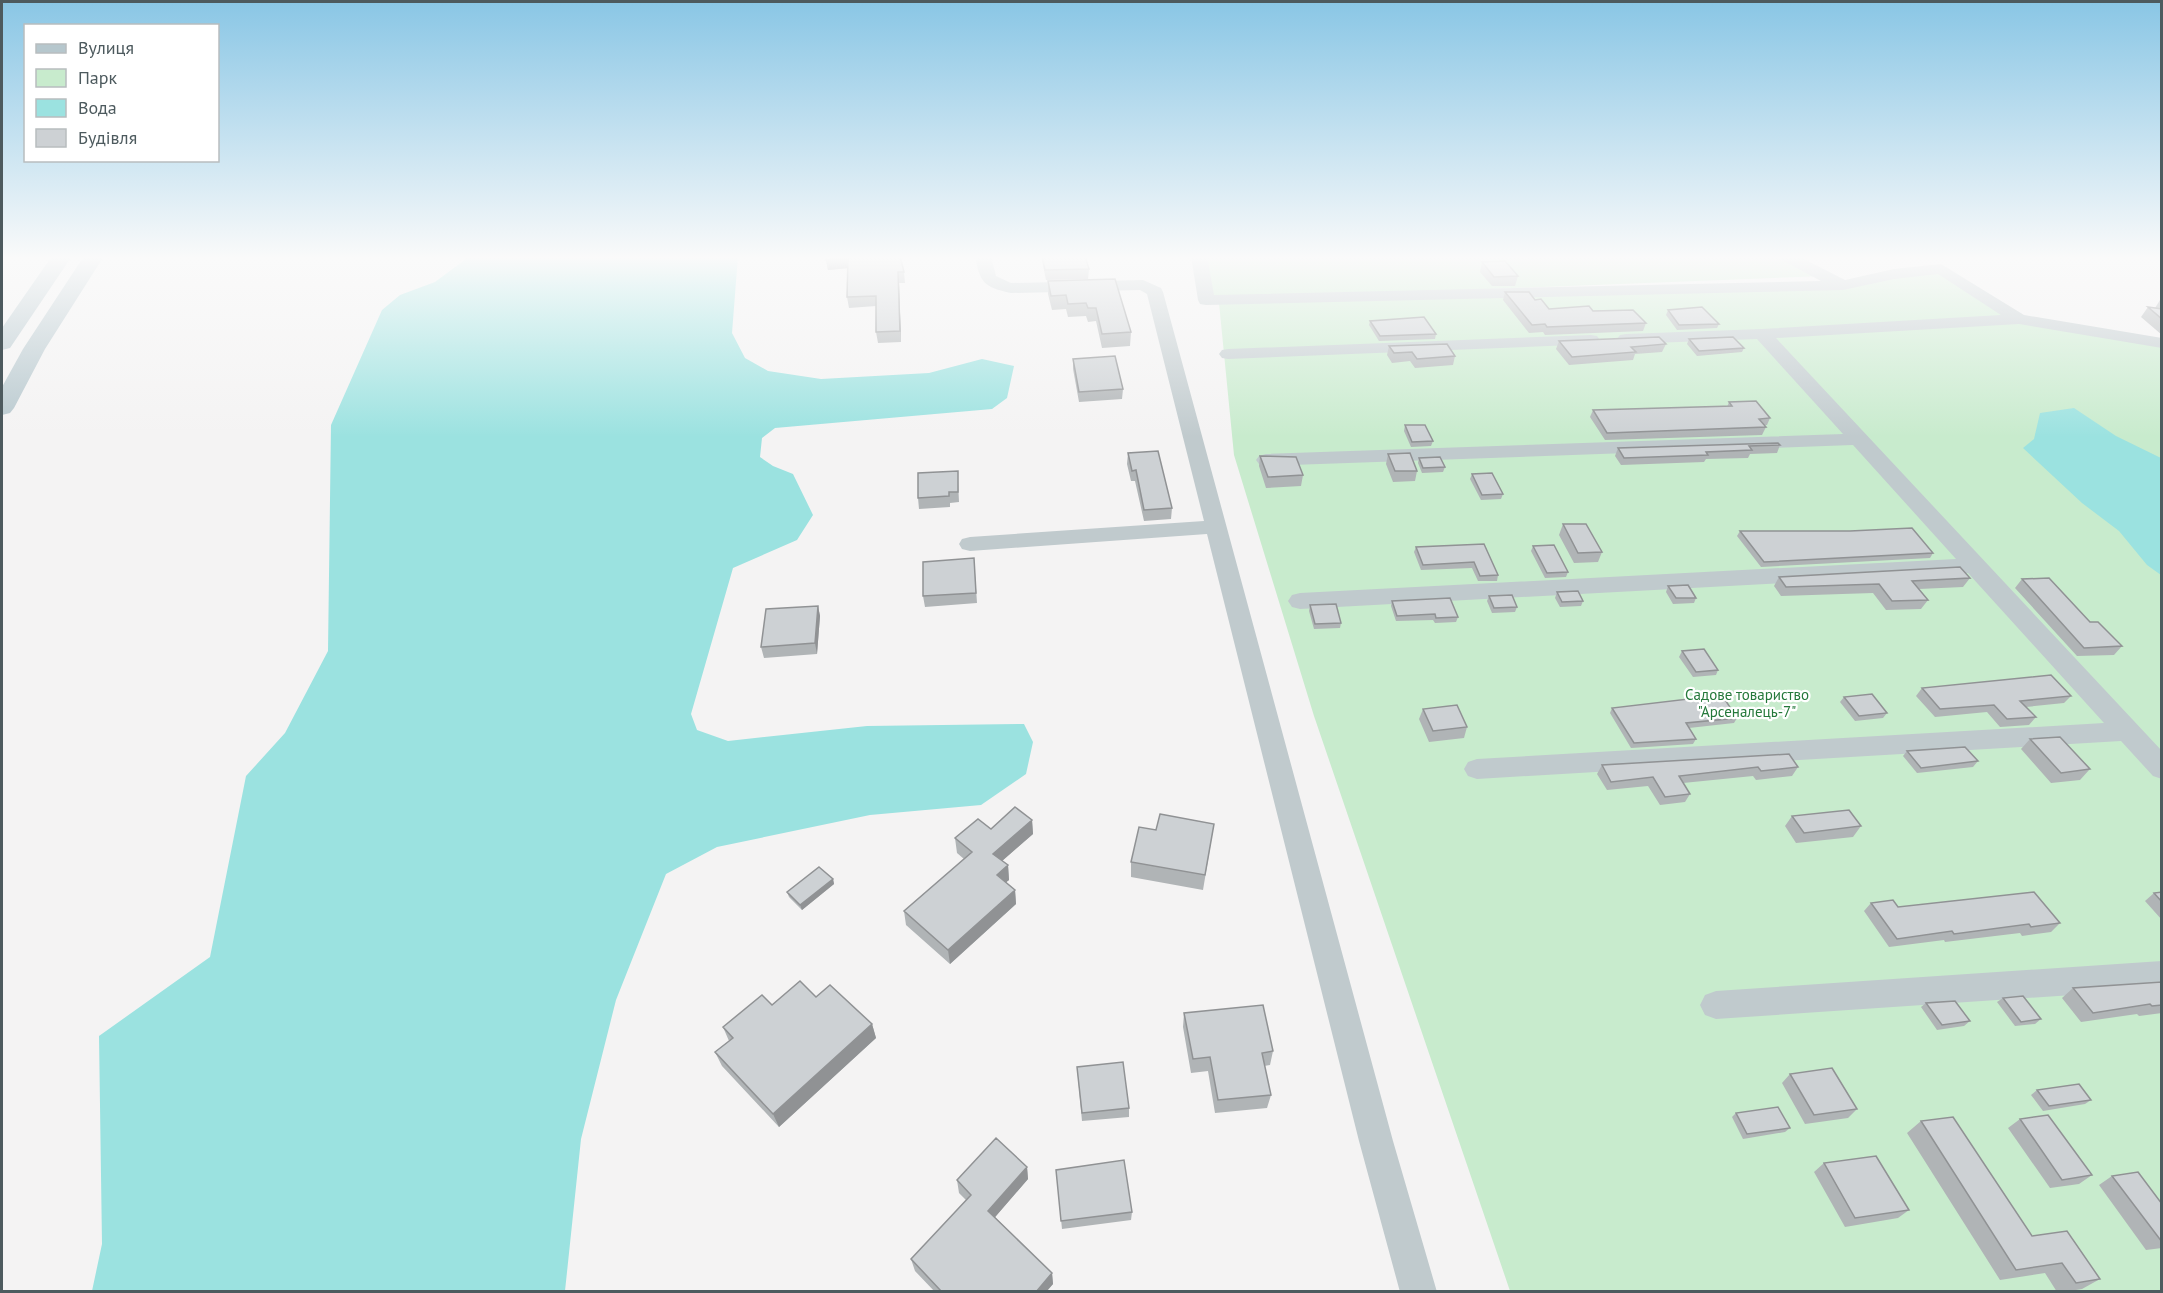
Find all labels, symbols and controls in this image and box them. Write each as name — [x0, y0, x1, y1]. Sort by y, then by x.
legend — [24, 24, 219, 162]
text: Вулиця — [78, 36, 134, 59]
text: Парк — [78, 66, 118, 89]
text: Вода — [78, 96, 117, 119]
text: Будівля — [78, 126, 137, 149]
park label: Садове товариство "Арсеналець-7" — [1685, 685, 1809, 721]

